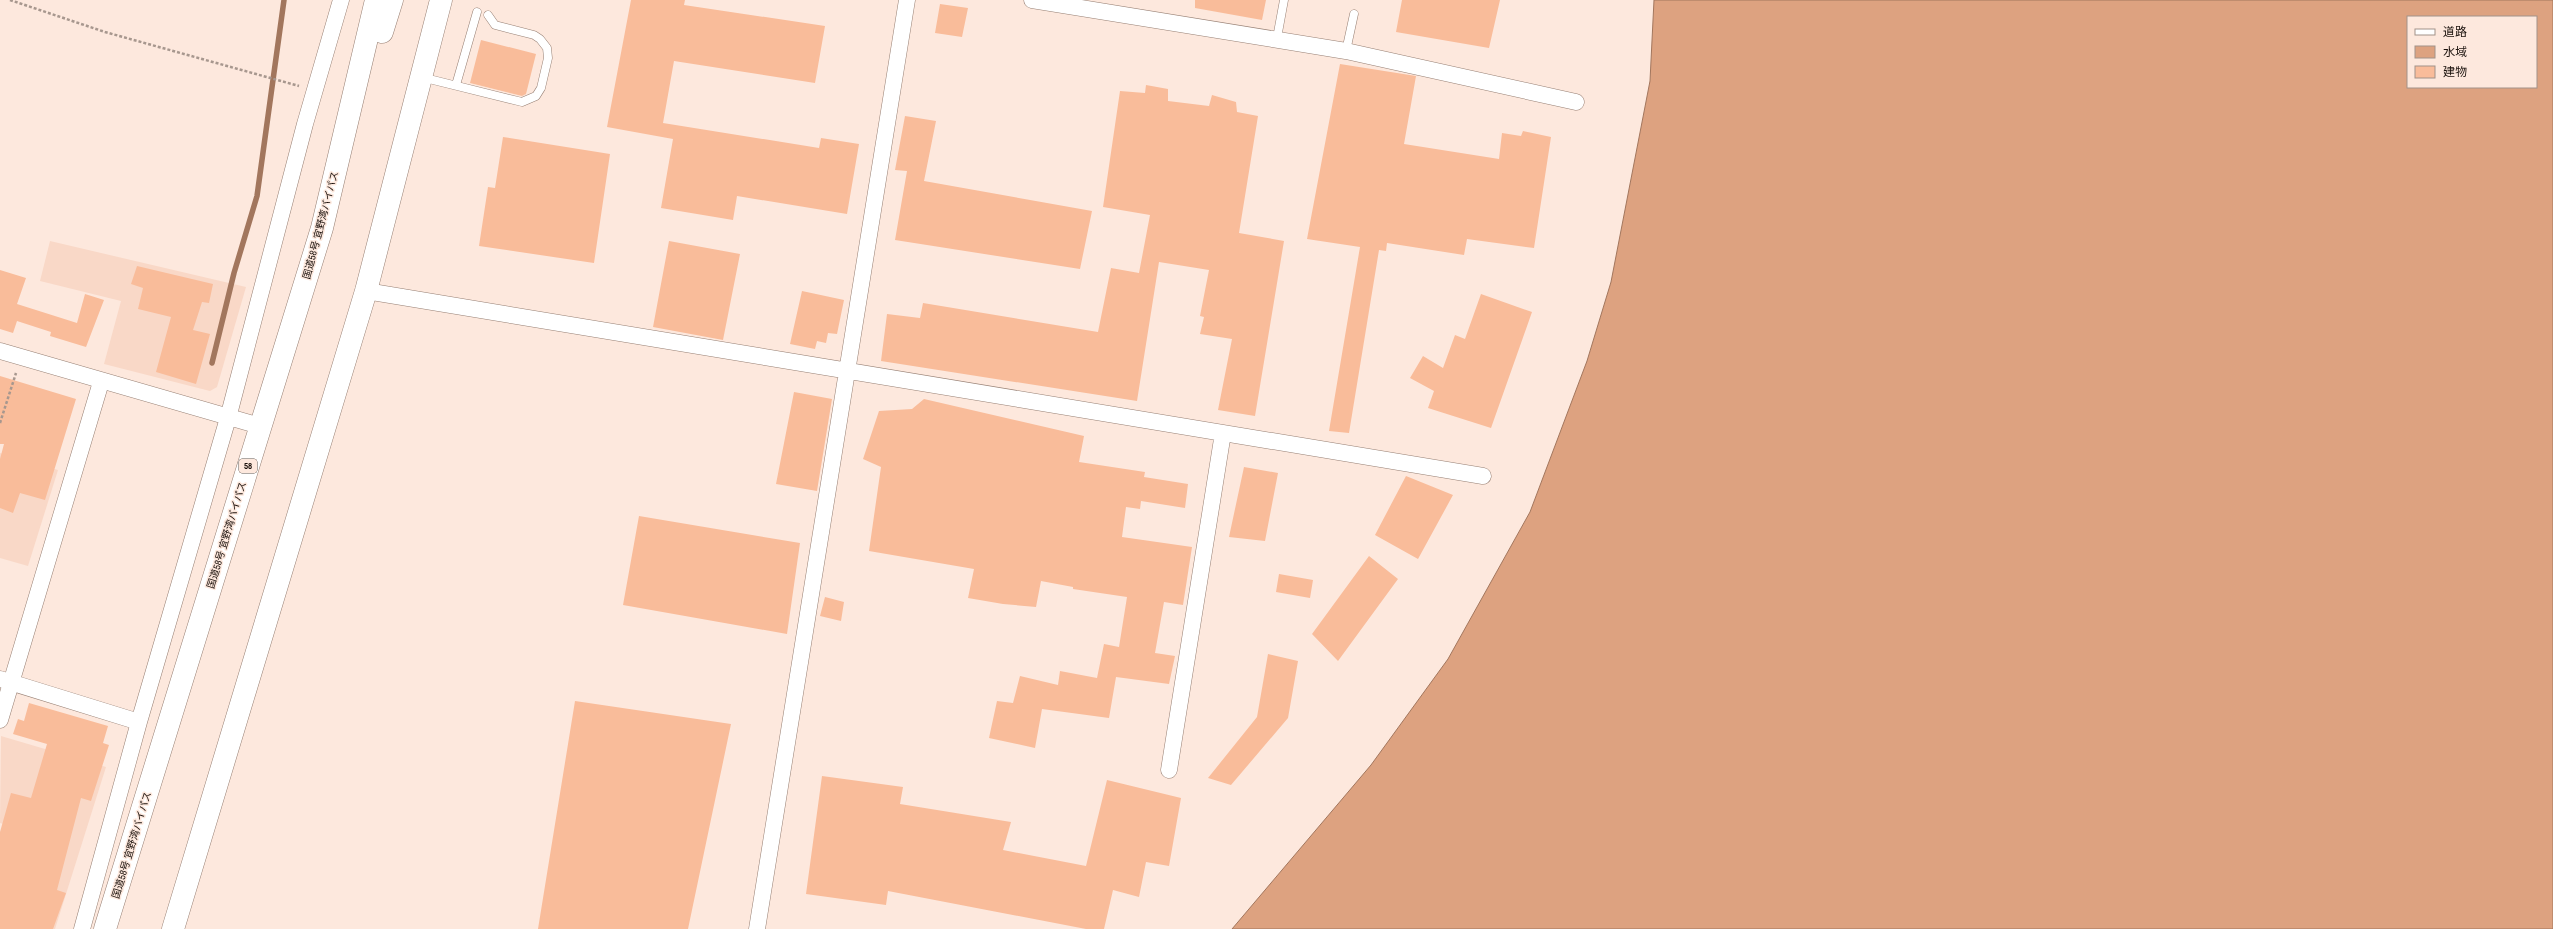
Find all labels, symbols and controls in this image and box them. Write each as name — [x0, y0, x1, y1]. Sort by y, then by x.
legend — [2407, 16, 2537, 88]
text: 道路 — [2443, 24, 2467, 40]
text: 水域 — [2443, 44, 2467, 60]
text: 建物 — [2443, 64, 2467, 80]
street label: 国道58号 宜野湾バイパス — [300, 170, 341, 281]
road number: 58 — [239, 459, 257, 473]
street label: 国道58号 宜野湾バイパス — [204, 480, 249, 590]
street label: 国道58号 宜野湾バイパス — [109, 790, 154, 900]

